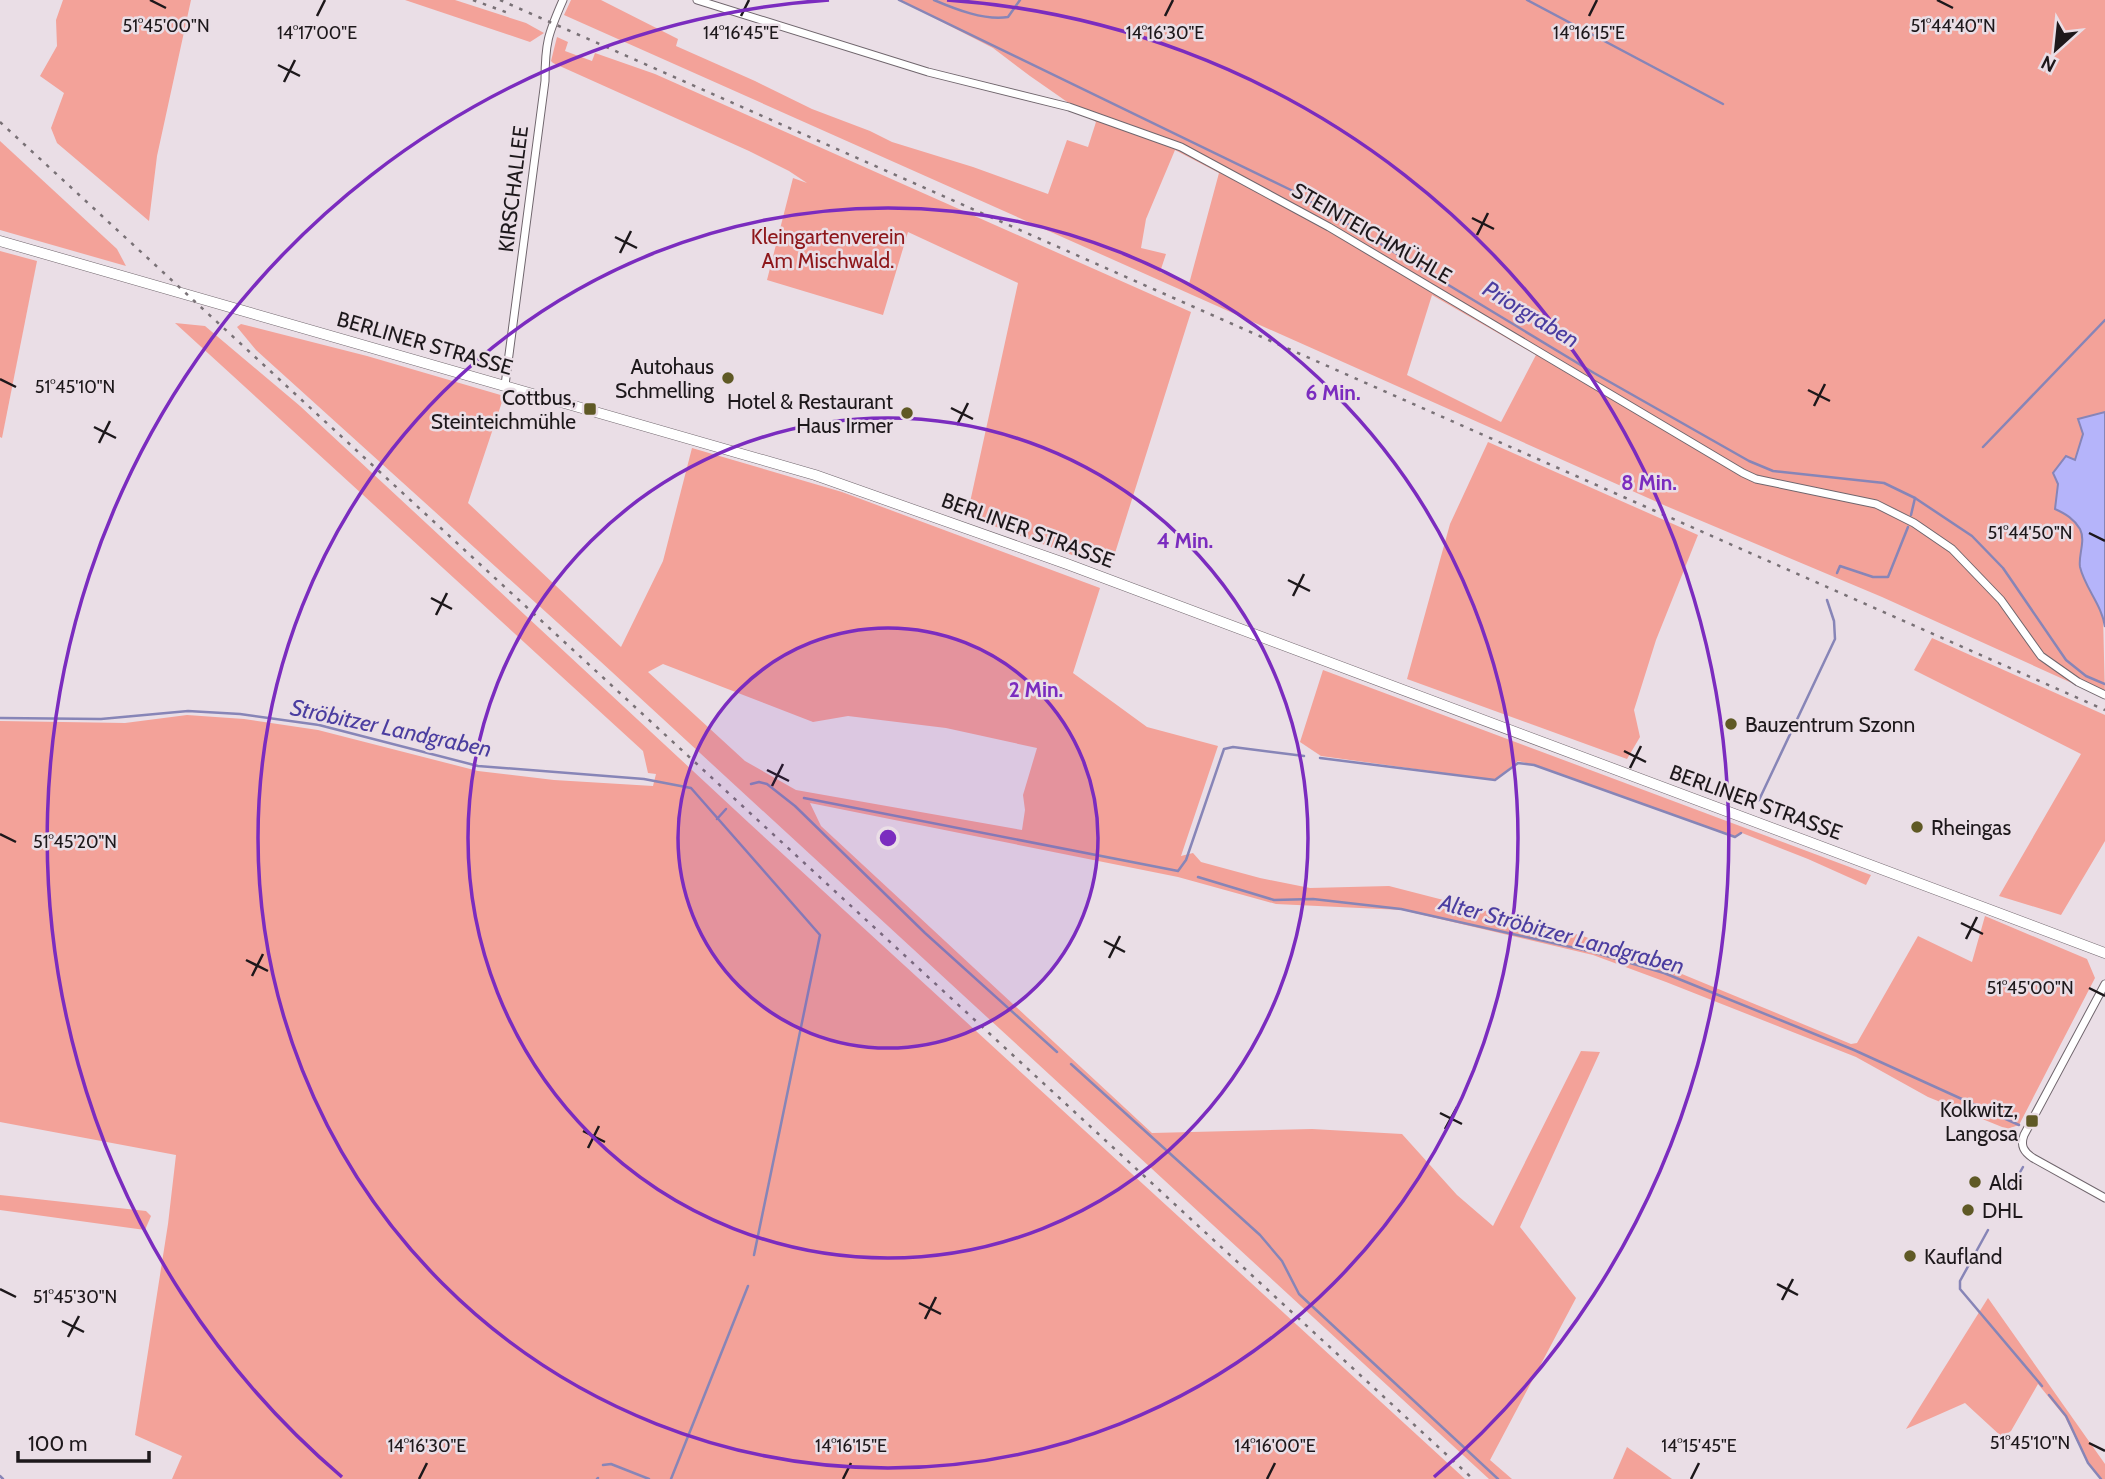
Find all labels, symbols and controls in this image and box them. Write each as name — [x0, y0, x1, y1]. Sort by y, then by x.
north arrow — [2021, 14, 2091, 84]
text: 51°45'00"N — [122, 15, 210, 37]
text: 51°44'40"N — [1910, 15, 1996, 37]
text: 14°17'00"E — [277, 22, 357, 44]
text: 14°16'45"E — [703, 22, 779, 44]
text: 14°16'30"E — [1126, 22, 1204, 44]
text: 14°16'15"E — [1553, 22, 1625, 44]
text: N — [2037, 50, 2060, 77]
street label: KIRSCHALLEE — [493, 124, 533, 254]
street label: STEINTEICHMÜHLE — [1288, 177, 1456, 289]
park label: Kleingartenverein Am Mischwald. — [751, 224, 905, 273]
water label: Priorgraben — [1478, 274, 1584, 354]
street label: BERLINER STRASSE — [334, 306, 516, 380]
place label: Autohaus Schmelling — [615, 354, 715, 403]
marker: Autohaus Schmelling — [720, 370, 736, 386]
text: 51°45'10"N — [35, 376, 115, 398]
text: 6 Min. — [1305, 380, 1361, 405]
place label: Cottbus, Steinteichmühle — [431, 385, 576, 434]
place label: Hotel & Restaurant Haus Irmer — [727, 389, 893, 438]
marker: Cottbus, Steinteichmühle — [582, 401, 598, 417]
marker: Hotel & Restaurant Haus Irmer — [899, 405, 915, 421]
text: 8 Min. — [1621, 470, 1677, 495]
street label: BERLINER STRASSE — [938, 487, 1118, 573]
text: 51°44'50"N — [1988, 522, 2072, 544]
text: 4 Min. — [1157, 528, 1213, 553]
text: 2 Min. — [1009, 677, 1063, 702]
water label: Ströbitzer Landgraben — [288, 693, 494, 763]
place label: Bauzentrum Szonn — [1745, 712, 1915, 737]
marker: Bauzentrum Szonn — [1723, 716, 1739, 732]
street label: BERLINER STRASSE — [1666, 759, 1846, 845]
place label: Rheingas — [1931, 815, 2011, 840]
marker: Rheingas — [1909, 819, 1925, 835]
centre of rings — [876, 826, 900, 850]
text: 51°45'20"N — [33, 831, 117, 853]
water label: Alter Ströbitzer Landgraben — [1436, 888, 1687, 980]
text: 51°45'00"N — [1986, 977, 2074, 999]
place label: Kolkwitz, Langosa — [1940, 1097, 2018, 1146]
marker: Kolkwitz, Langosa — [2024, 1113, 2040, 1129]
place label: Aldi — [1989, 1170, 2023, 1195]
marker: Aldi — [1967, 1174, 1983, 1190]
place label: DHL — [1982, 1198, 2023, 1223]
marker: DHL — [1960, 1202, 1976, 1218]
place label: Kaufland — [1924, 1244, 2002, 1269]
marker: Kaufland — [1902, 1248, 1918, 1264]
text: 51°45'30"N — [33, 1286, 117, 1308]
scale bar — [18, 1420, 149, 1464]
text: 100 m — [28, 1431, 87, 1456]
text: 51°45'10"N — [1990, 1432, 2070, 1454]
text: 14°16'30"E — [388, 1435, 466, 1457]
text: 14°16'15"E — [815, 1435, 887, 1457]
text: 14°16'00"E — [1234, 1435, 1316, 1457]
text: 14°15'45"E — [1661, 1435, 1737, 1457]

